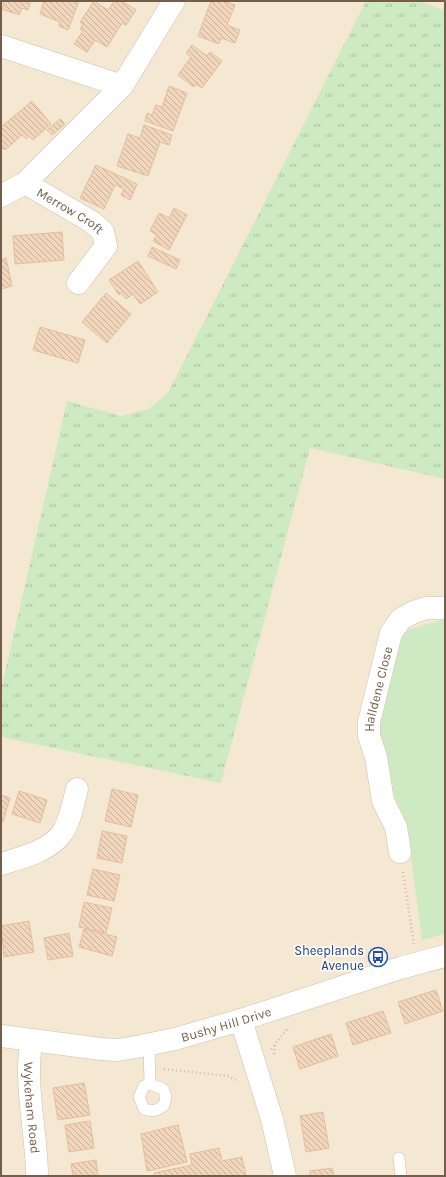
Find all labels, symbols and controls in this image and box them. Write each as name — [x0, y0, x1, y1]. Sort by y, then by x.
street label: Merrow Croft — [34, 184, 107, 237]
street label: Halldene Close — [361, 645, 395, 732]
place label: Sheeplands Avenue — [294, 943, 364, 973]
bus stop icon: Sheeplands Avenue — [367, 946, 389, 968]
street label: Bushy Hill Drive — [179, 1003, 273, 1044]
street label: Wykeham Road — [21, 1062, 43, 1154]

